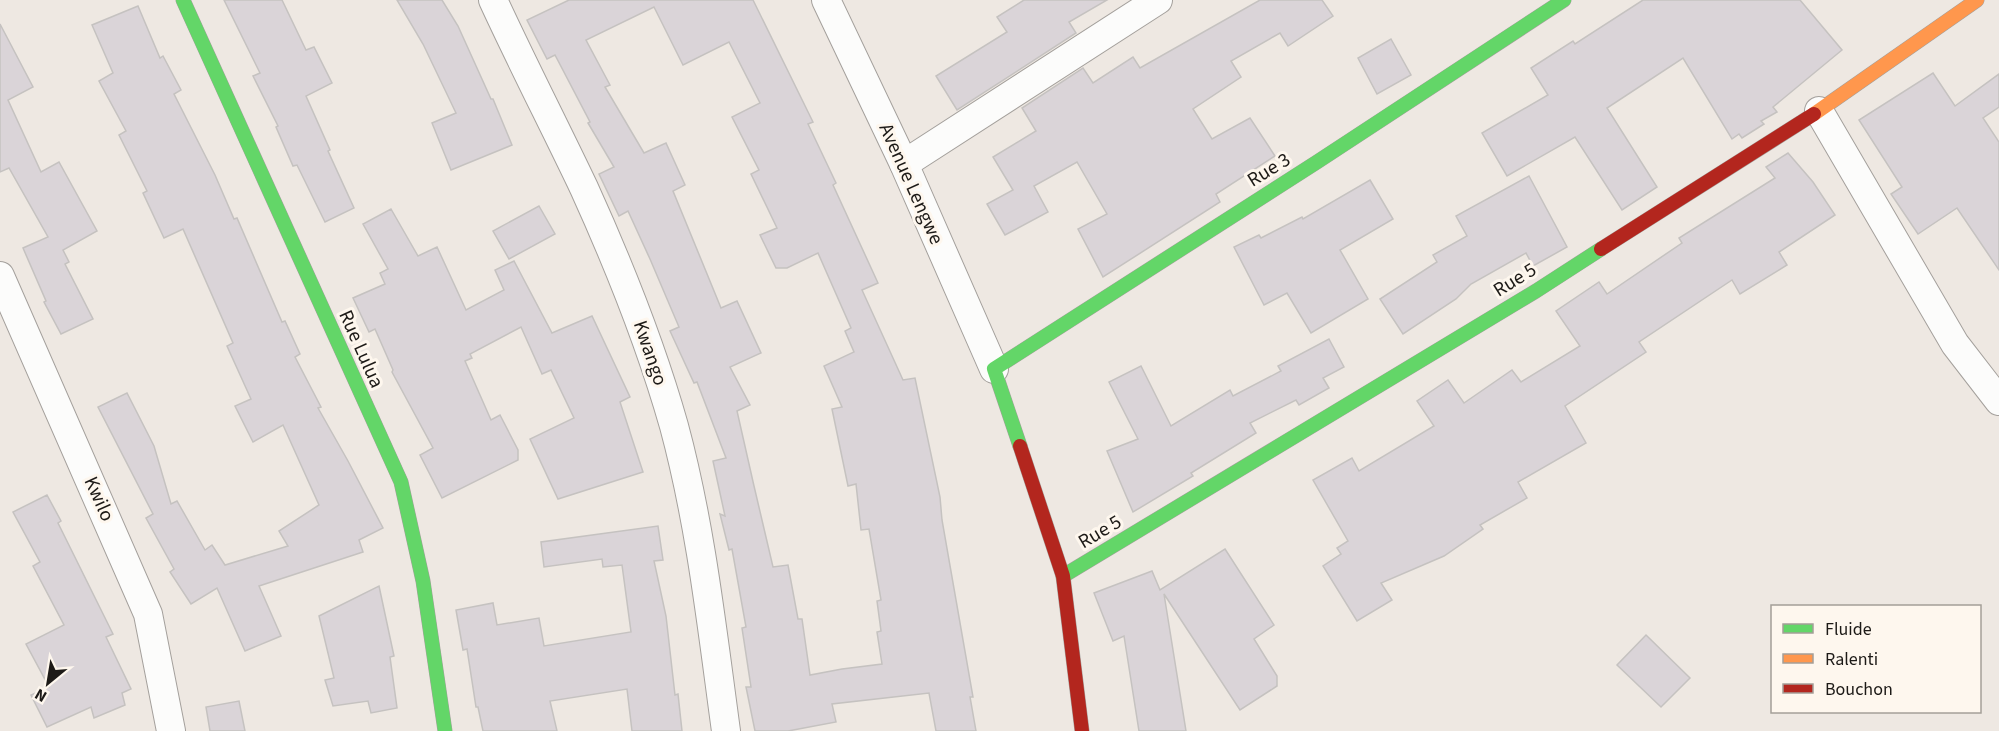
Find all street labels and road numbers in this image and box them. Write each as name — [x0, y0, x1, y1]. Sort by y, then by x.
street label: Avenue Lengwe — [872, 119, 950, 249]
street label: Rue 3 — [1242, 146, 1296, 194]
street label: Rue 5 — [1488, 256, 1542, 304]
street label: Rue Lulua — [331, 306, 391, 392]
street label: Kwango — [626, 317, 674, 389]
street label: Kwilo — [77, 472, 121, 526]
street label: Rue 5 — [1073, 508, 1127, 556]

